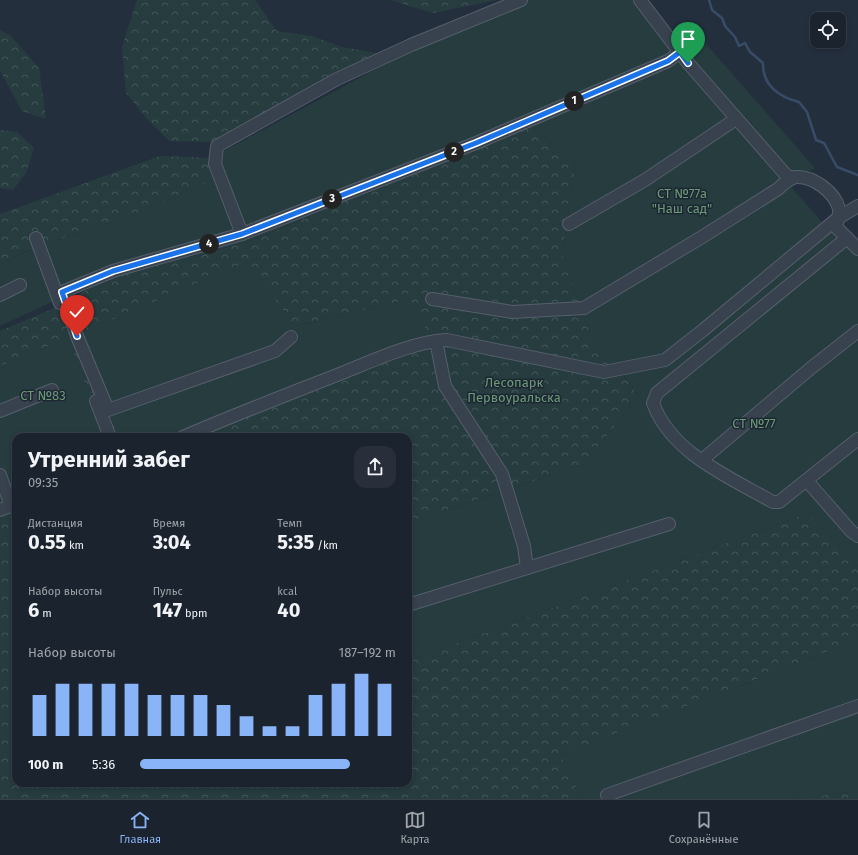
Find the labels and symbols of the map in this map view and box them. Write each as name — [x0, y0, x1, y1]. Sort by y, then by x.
pin — [671, 22, 705, 63]
pin: 1 — [564, 91, 584, 111]
pin: 2 — [444, 142, 464, 162]
park label: СТ №77а "Наш сад" — [652, 186, 712, 216]
pin: 3 — [322, 189, 342, 209]
pin: 4 — [199, 234, 219, 254]
pin — [60, 295, 94, 336]
park label: Лесопарк Первоуральска — [467, 375, 561, 405]
park label: СТ №83 — [20, 388, 66, 403]
park label: СТ №77 — [732, 416, 776, 431]

